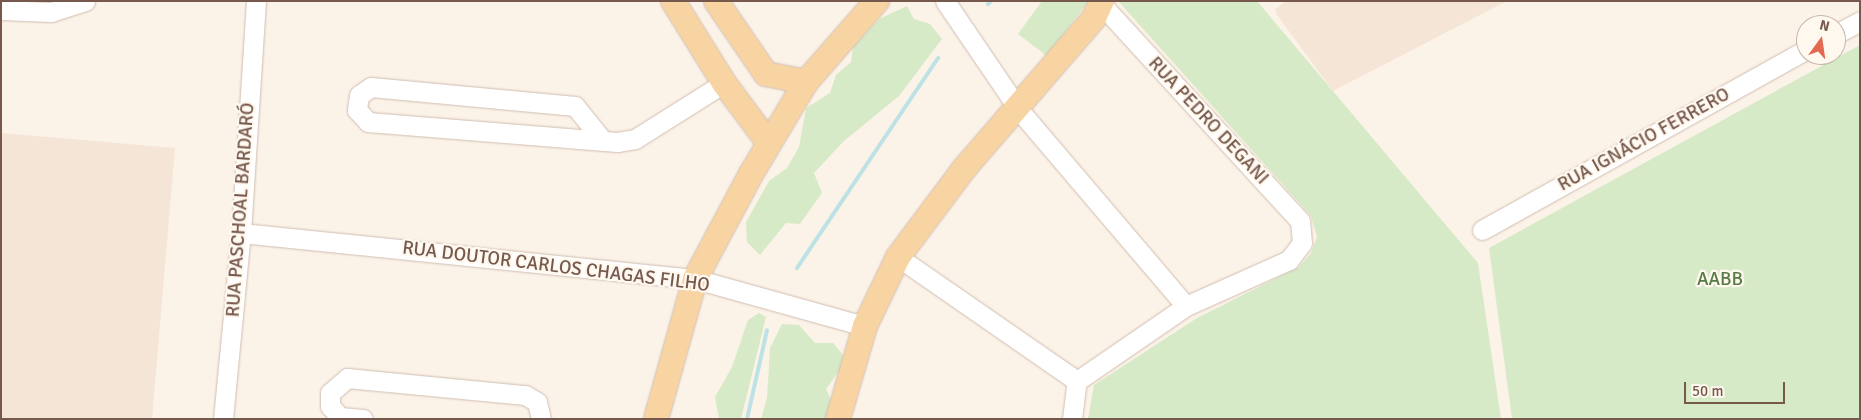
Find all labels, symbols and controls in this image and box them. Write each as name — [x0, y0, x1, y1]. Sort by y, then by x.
north arrow — [1796, 15, 1846, 65]
text: N — [1818, 17, 1831, 35]
street label: RUA PEDRO DEGANI — [1143, 52, 1273, 190]
street label: RUA IGNÁCIO FERRERO — [1554, 83, 1734, 197]
street label: RUA PASCHOAL BARDARÓ — [222, 102, 260, 318]
street label: RUA DOUTOR CARLOS CHAGAS FILHO — [401, 237, 711, 297]
park label: AABB — [1697, 269, 1743, 291]
scale bar — [1686, 372, 1787, 404]
text: 50 m — [1692, 382, 1723, 400]

